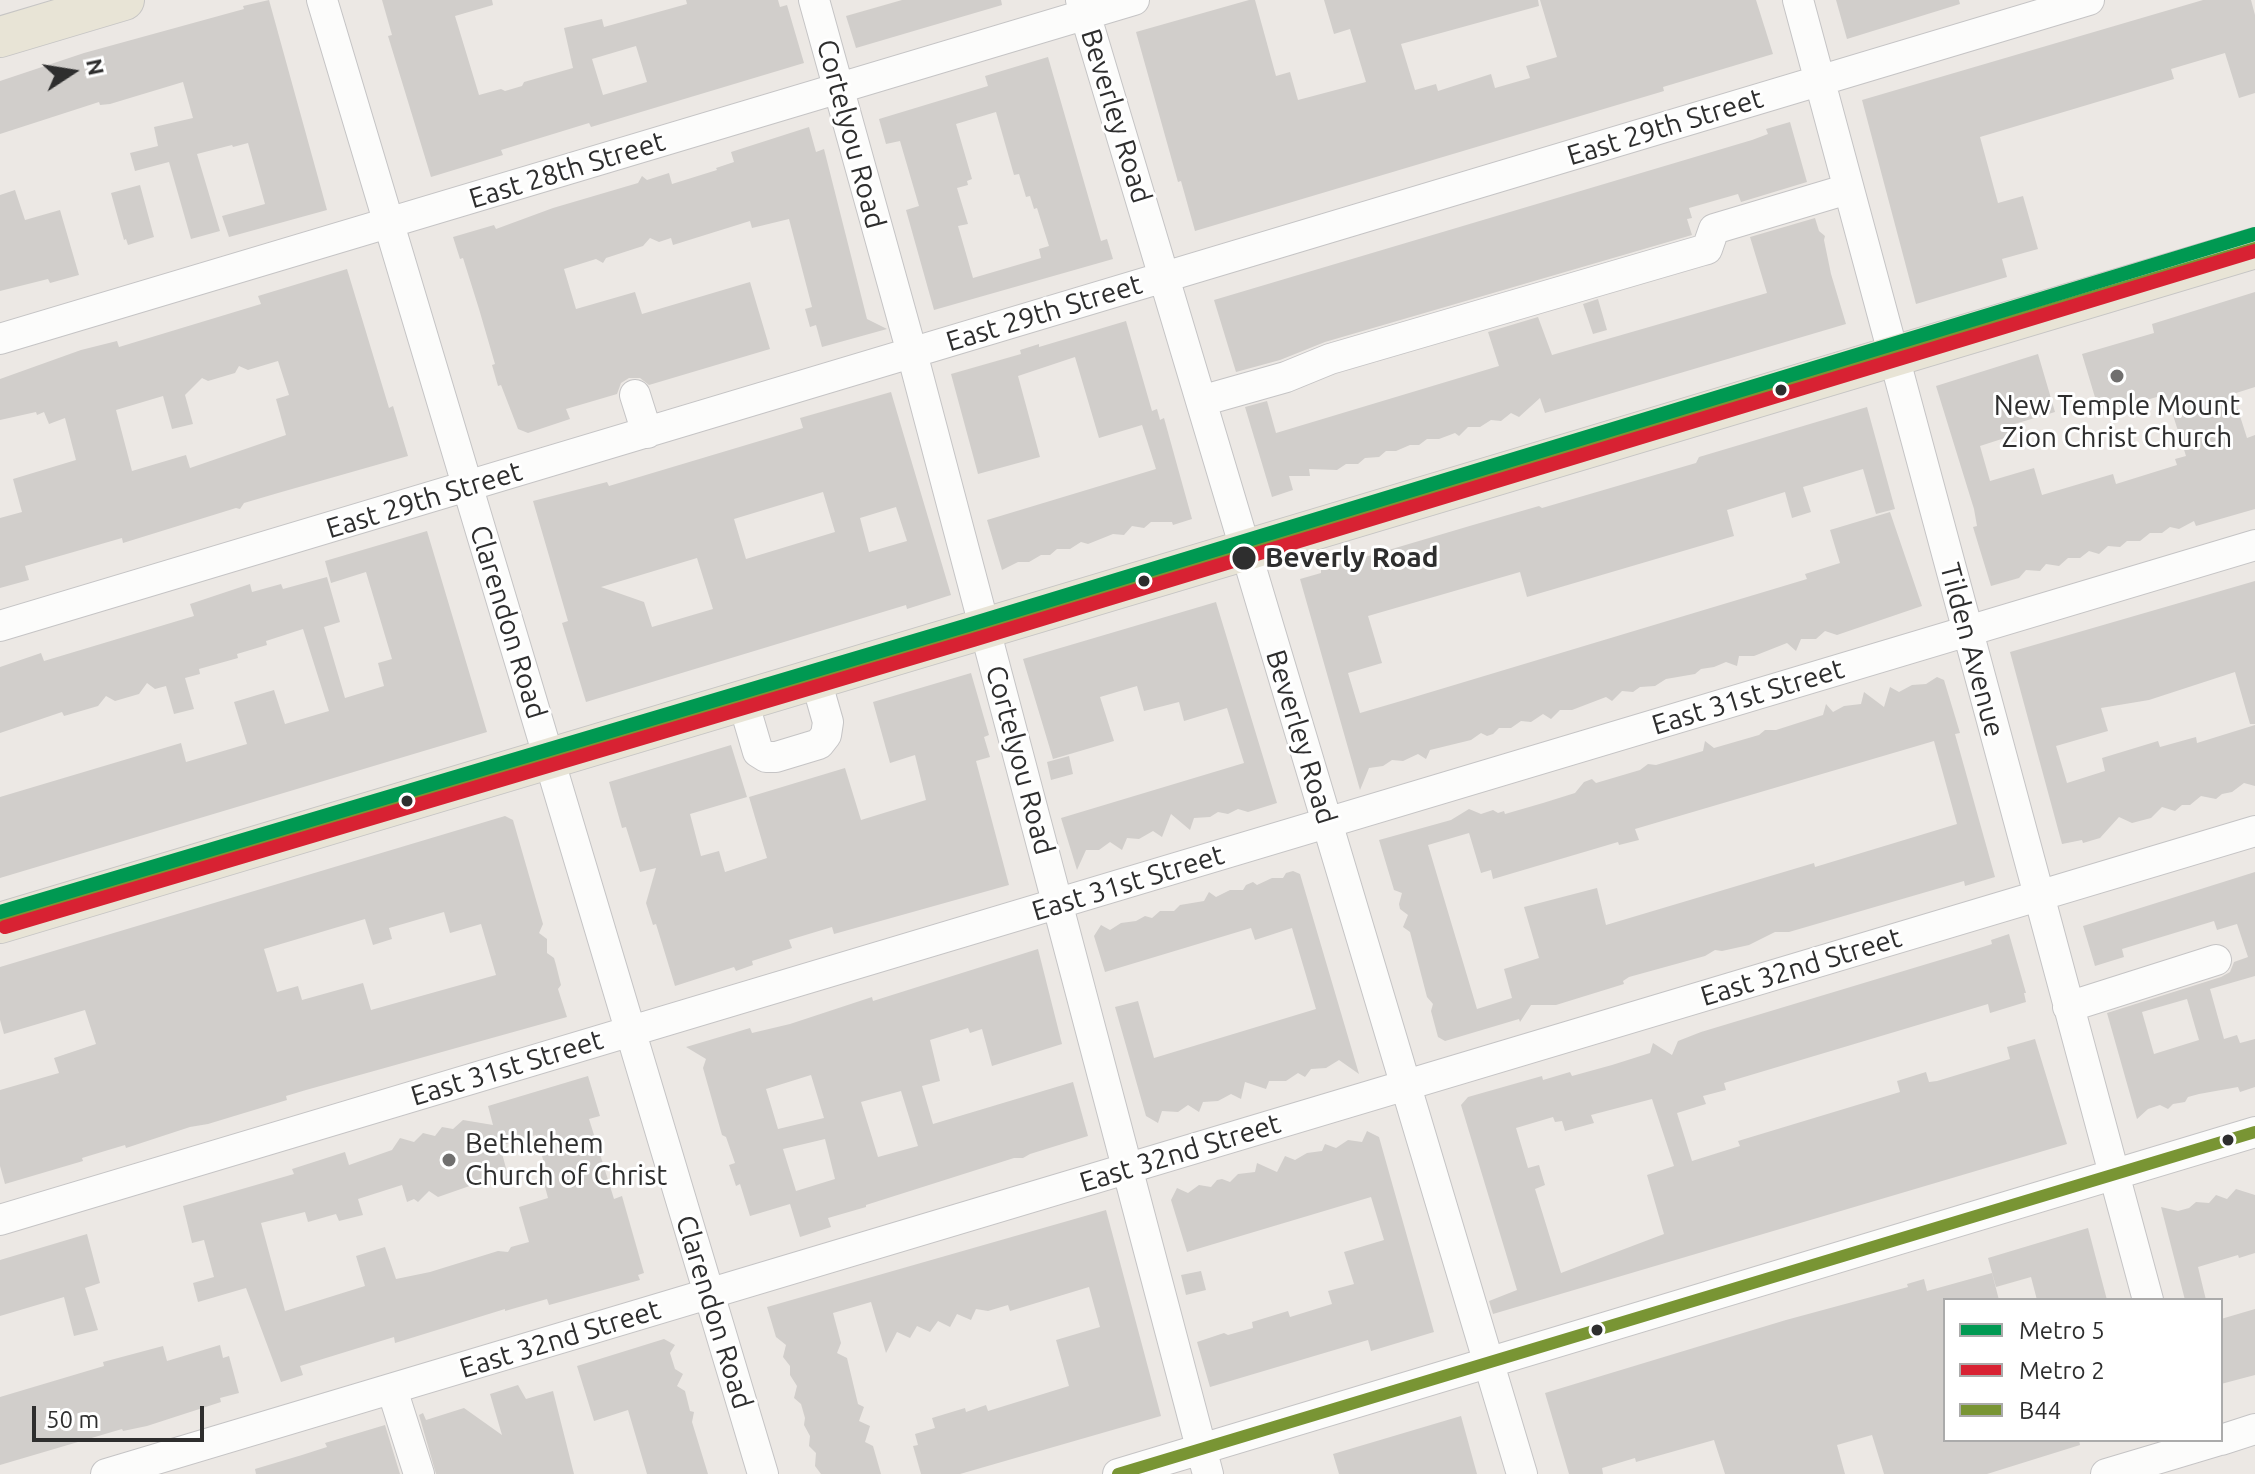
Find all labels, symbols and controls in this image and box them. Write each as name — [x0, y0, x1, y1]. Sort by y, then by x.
street label: Beverley Road — [1074, 25, 1158, 207]
north arrow — [32, 32, 112, 112]
street label: Cortelyou Road — [810, 36, 892, 232]
text: N — [82, 56, 110, 78]
street label: East 29th Street — [1563, 81, 1767, 173]
street label: East 28th Street — [465, 124, 669, 216]
street label: East 29th Street — [942, 267, 1146, 359]
marker: New Temple Mount Zion Christ Church — [2108, 367, 2126, 385]
unlabelled marker — [1773, 382, 1789, 398]
place label: New Temple Mount Zion Christ Church — [1994, 389, 2240, 455]
street label: East 29th Street — [322, 454, 526, 546]
street label: Clarendon Road — [463, 521, 553, 723]
place label: Beverly Road — [1265, 541, 1438, 575]
marker: Beverly Road — [1230, 544, 1258, 572]
street label: Tilden Avenue — [1933, 559, 2011, 741]
unlabelled marker — [1136, 573, 1152, 589]
street label: Beverley Road — [1259, 646, 1343, 828]
street label: East 31st Street — [1648, 652, 1848, 742]
street label: Cortelyou Road — [979, 662, 1061, 858]
unlabelled marker — [399, 793, 415, 809]
street label: East 31st Street — [1028, 838, 1228, 928]
street label: East 32nd Street — [1697, 921, 1905, 1013]
street label: East 31st Street — [407, 1023, 607, 1113]
street label: East 32nd Street — [1076, 1107, 1284, 1199]
place label: Bethlehem Church of Christ — [465, 1127, 667, 1193]
unlabelled marker — [2220, 1132, 2236, 1148]
marker: Bethlehem Church of Christ — [440, 1151, 458, 1169]
street label: Clarendon Road — [669, 1211, 759, 1413]
street label: East 32nd Street — [456, 1293, 664, 1385]
legend — [1943, 1298, 2223, 1442]
text: Metro 5 — [2019, 1317, 2105, 1344]
unlabelled marker — [1589, 1322, 1605, 1338]
text: Metro 2 — [2019, 1357, 2105, 1384]
scale bar — [36, 1390, 208, 1440]
text: B44 — [2019, 1397, 2061, 1424]
text: 50 m — [46, 1406, 99, 1433]

